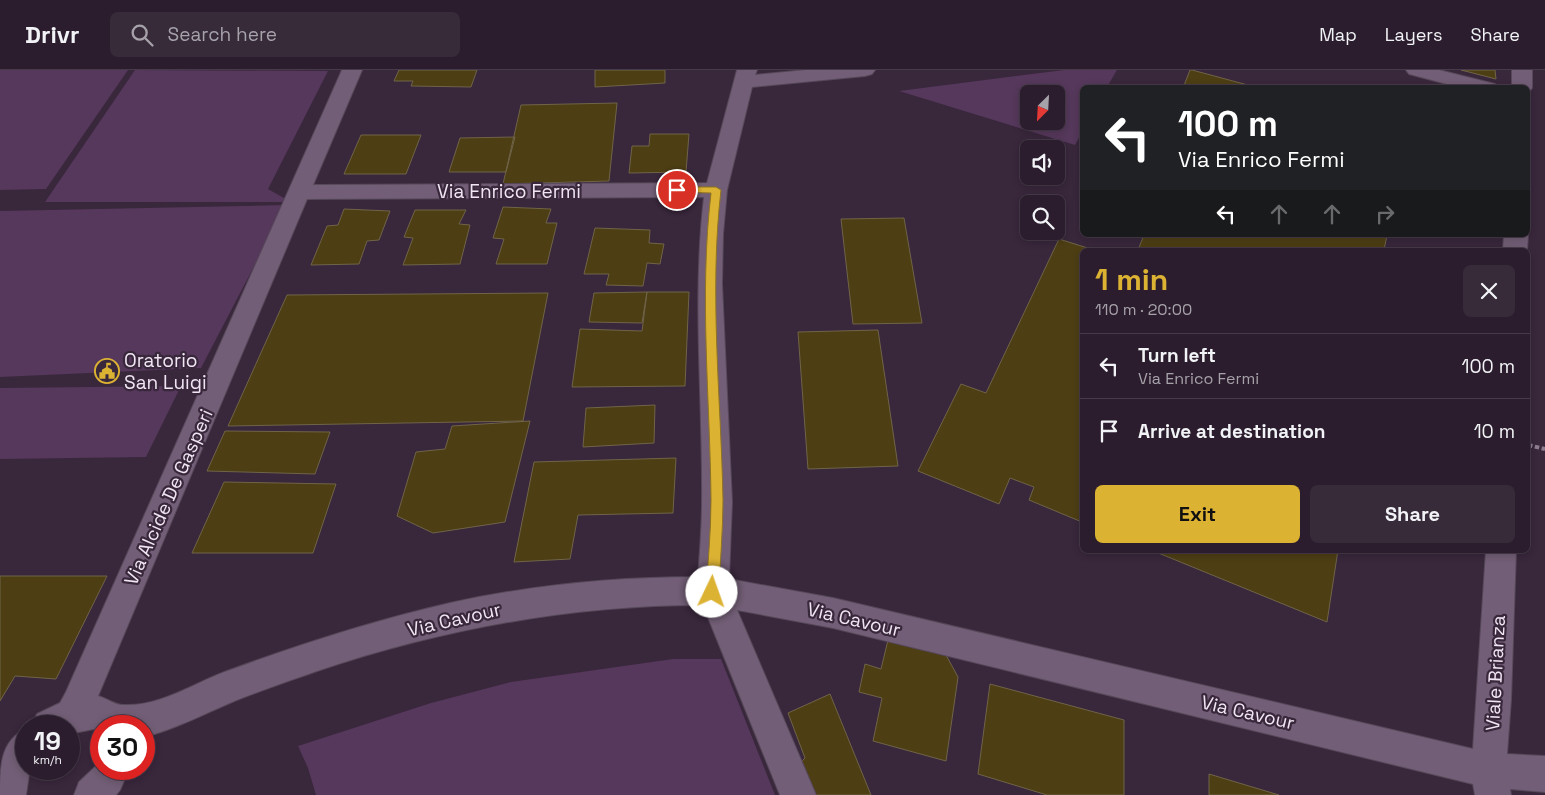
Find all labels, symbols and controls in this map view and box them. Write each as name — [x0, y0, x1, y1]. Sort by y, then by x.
search box — [110, 12, 460, 57]
text: Drivr — [25, 19, 80, 50]
icon: search — [128, 21, 156, 49]
text: Search here — [168, 22, 277, 47]
text: Map — [1319, 23, 1357, 46]
text: Layers — [1385, 23, 1442, 46]
text: Share — [1470, 23, 1520, 46]
north arrow — [1020, 85, 1065, 130]
map controls — [1020, 85, 1065, 240]
text: 100 m — [1178, 102, 1278, 146]
icon: left — [1095, 105, 1160, 170]
button: sound — [1020, 140, 1065, 185]
text: Via Enrico Fermi — [1178, 145, 1345, 173]
pin — [656, 169, 698, 211]
icon: arrive — [663, 176, 691, 204]
street label: Via Enrico Fermi — [437, 179, 581, 204]
button: search — [1020, 195, 1065, 240]
icon: left — [1212, 200, 1240, 228]
icon: ahead — [1265, 200, 1293, 228]
icon: ahead — [1318, 200, 1346, 228]
icon: right — [1371, 200, 1399, 228]
text: 1 min — [1095, 260, 1168, 299]
button: close — [1463, 265, 1515, 317]
text: 110 m · 20:00 — [1095, 299, 1192, 320]
text: Turn left — [1138, 343, 1216, 368]
place label: Oratorio San Luigi — [124, 348, 207, 395]
icon: left — [1095, 352, 1123, 380]
text: 100 m — [1461, 354, 1515, 379]
public building icon: Oratorio San Luigi — [94, 358, 120, 384]
text: Via Enrico Fermi — [1138, 368, 1259, 389]
street label: Via Alcide De Gasperi — [118, 405, 219, 589]
icon: arrive — [1095, 417, 1123, 445]
text: Arrive at destination — [1138, 419, 1326, 444]
text: 10 m — [1474, 419, 1515, 444]
button: Exit — [1095, 485, 1300, 543]
button: Share — [1310, 485, 1515, 543]
position arrow — [685, 565, 737, 617]
street label: Via Cavour — [405, 597, 503, 642]
street label: Via Cavour — [805, 597, 903, 642]
street label: Viale Brianza — [1480, 614, 1511, 732]
street label: Via Cavour — [1199, 690, 1297, 735]
speed limit sign: 30 — [90, 715, 155, 780]
text: 19 — [34, 725, 61, 757]
text: km/h — [33, 752, 62, 768]

